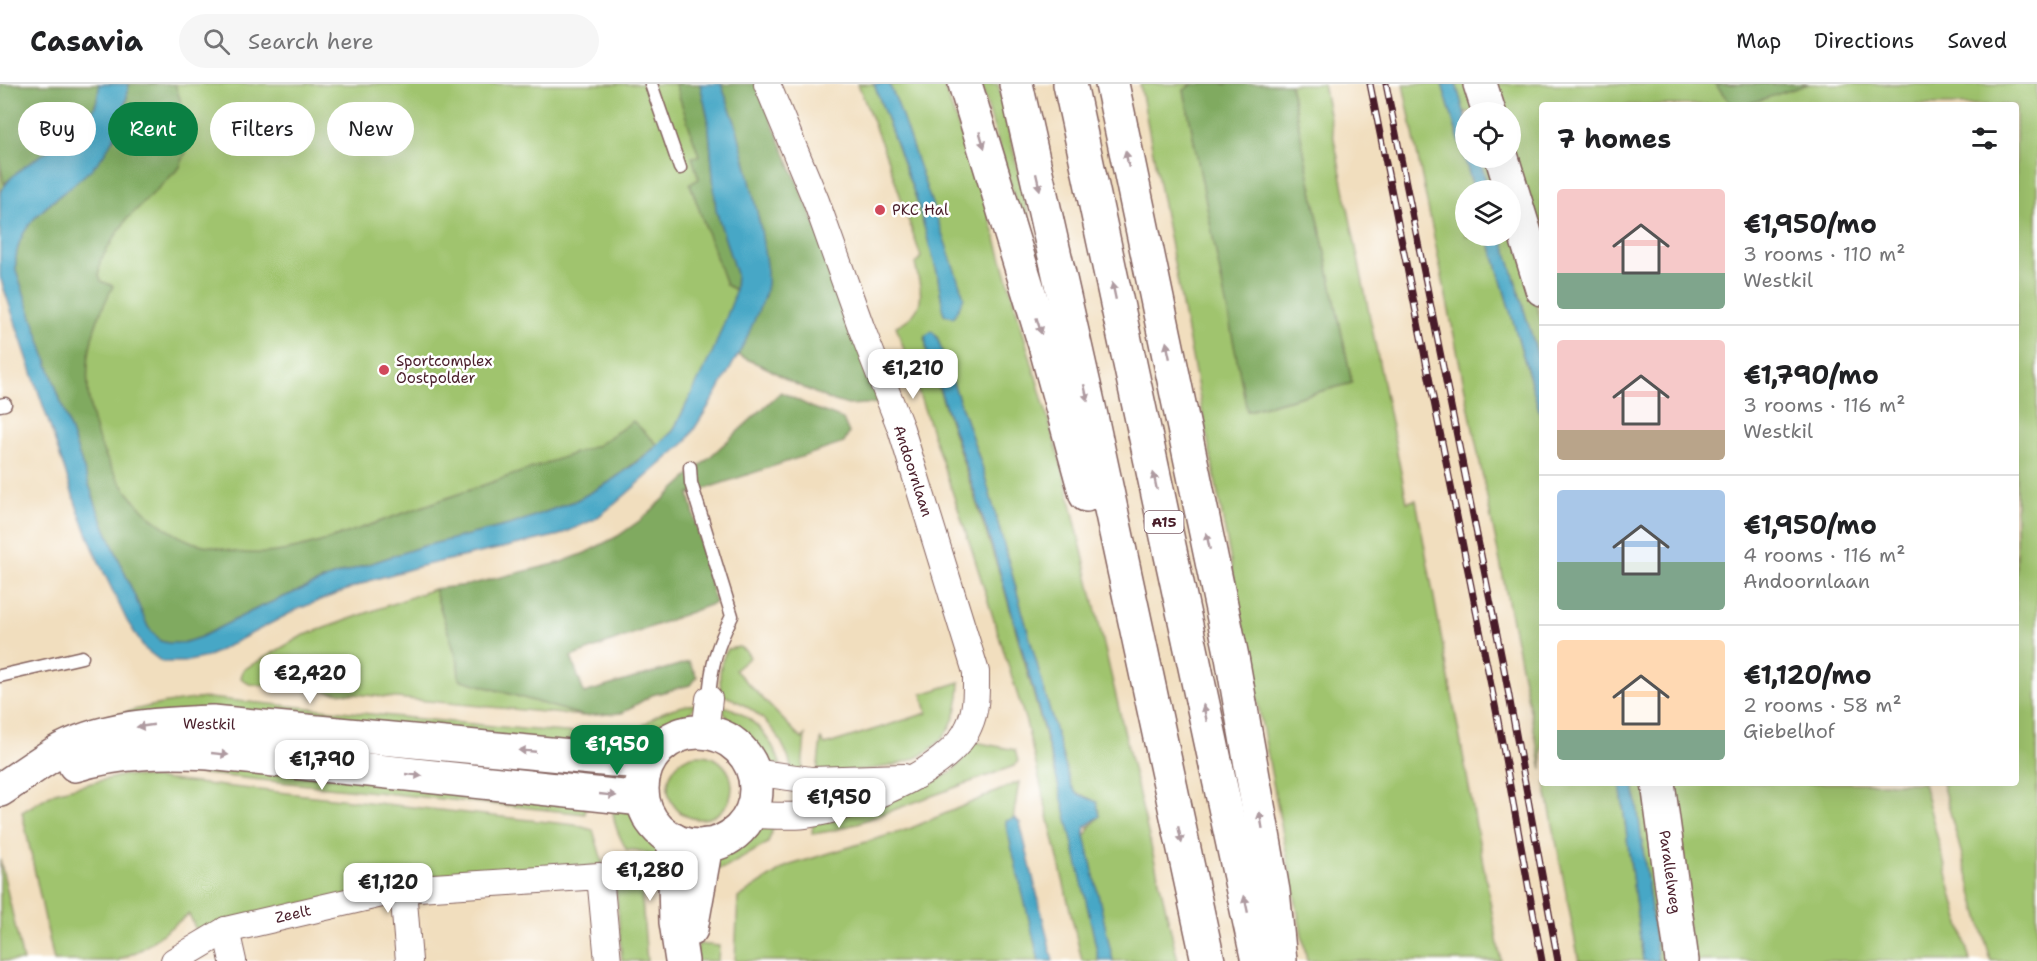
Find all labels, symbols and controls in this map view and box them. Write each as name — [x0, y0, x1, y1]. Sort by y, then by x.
search box — [179, 14, 599, 68]
text: Casavia — [30, 22, 143, 60]
icon: search — [200, 25, 233, 58]
text: Search here — [248, 27, 374, 56]
text: Map — [1736, 27, 1781, 55]
text: Directions — [1814, 27, 1914, 55]
text: Saved — [1947, 27, 2007, 55]
chip: Buy — [18, 102, 96, 156]
chip: Rent — [108, 102, 198, 156]
chip: Filters — [210, 102, 315, 156]
chip: New — [327, 102, 414, 156]
map controls — [1455, 102, 1521, 246]
button: locate — [1455, 102, 1521, 168]
text: 7 homes — [1557, 121, 1671, 156]
icon: filters — [1968, 122, 2001, 155]
one-way arrow — [978, 131, 987, 149]
one-way arrow — [1122, 150, 1131, 169]
one-way arrow — [1034, 173, 1044, 191]
button: layers — [1455, 180, 1521, 246]
place label: PKC Hal — [892, 200, 949, 220]
marker: PKC Hal — [873, 203, 887, 217]
text: €1,950/mo — [1743, 206, 1877, 241]
icon: home — [1605, 213, 1677, 285]
text: 3 rooms · 110 m² — [1743, 241, 1906, 267]
text: Westkil — [1743, 267, 1813, 293]
one-way arrow — [1109, 282, 1119, 300]
one-way arrow — [1035, 317, 1044, 335]
one-way arrow — [1162, 341, 1172, 359]
pin: €1,210 — [864, 349, 962, 400]
place label: Sportcomplex Oostpolder — [396, 351, 493, 388]
text: €1,210 — [882, 355, 944, 381]
text: €1,790/mo — [1743, 357, 1879, 392]
marker: Sportcomplex Oostpolder — [377, 363, 391, 377]
icon: home — [1605, 364, 1677, 436]
one-way arrow — [1081, 384, 1091, 402]
text: 3 rooms · 116 m² — [1743, 392, 1905, 418]
text: Westkil — [1743, 418, 1813, 444]
street label: Andoornlaan — [889, 423, 937, 519]
one-way arrow — [1150, 472, 1160, 491]
text: €1,950/mo — [1743, 507, 1877, 542]
road number: A15 — [1144, 511, 1184, 533]
icon: home — [1605, 514, 1677, 586]
one-way arrow — [1203, 531, 1212, 550]
text: 4 rooms · 116 m² — [1743, 542, 1905, 568]
text: Andoornlaan — [1743, 568, 1870, 594]
pin: €2,420 — [261, 654, 359, 705]
text: €1,120/mo — [1743, 657, 1872, 692]
text: €2,420 — [274, 660, 346, 686]
icon: home — [1605, 664, 1677, 736]
text: 2 rooms · 58 m² — [1743, 692, 1902, 718]
one-way arrow — [1200, 703, 1209, 722]
street label: Westkil — [183, 714, 236, 734]
text: Giebelhof — [1743, 718, 1835, 744]
one-way arrow — [135, 722, 154, 731]
pin: €1,950 — [568, 725, 666, 776]
text: €1,950 — [585, 731, 649, 757]
pin: €1,790 — [273, 740, 371, 791]
text: €1,790 — [289, 746, 355, 772]
one-way arrow — [518, 746, 537, 756]
one-way arrow — [211, 750, 230, 759]
one-way arrow — [405, 770, 424, 780]
pin: €1,950 — [790, 778, 888, 829]
text: €1,950 — [807, 784, 871, 810]
one-way arrow — [599, 790, 618, 800]
one-way arrow — [1256, 810, 1265, 829]
one-way arrow — [1176, 826, 1186, 845]
street label: Parallelweg — [1654, 829, 1686, 915]
pin: €1,280 — [601, 851, 699, 902]
text: €1,280 — [616, 857, 684, 883]
pin: €1,120 — [339, 863, 437, 914]
text: €1,120 — [357, 869, 419, 895]
one-way arrow — [1241, 894, 1250, 913]
street label: Zeelt — [273, 900, 313, 928]

